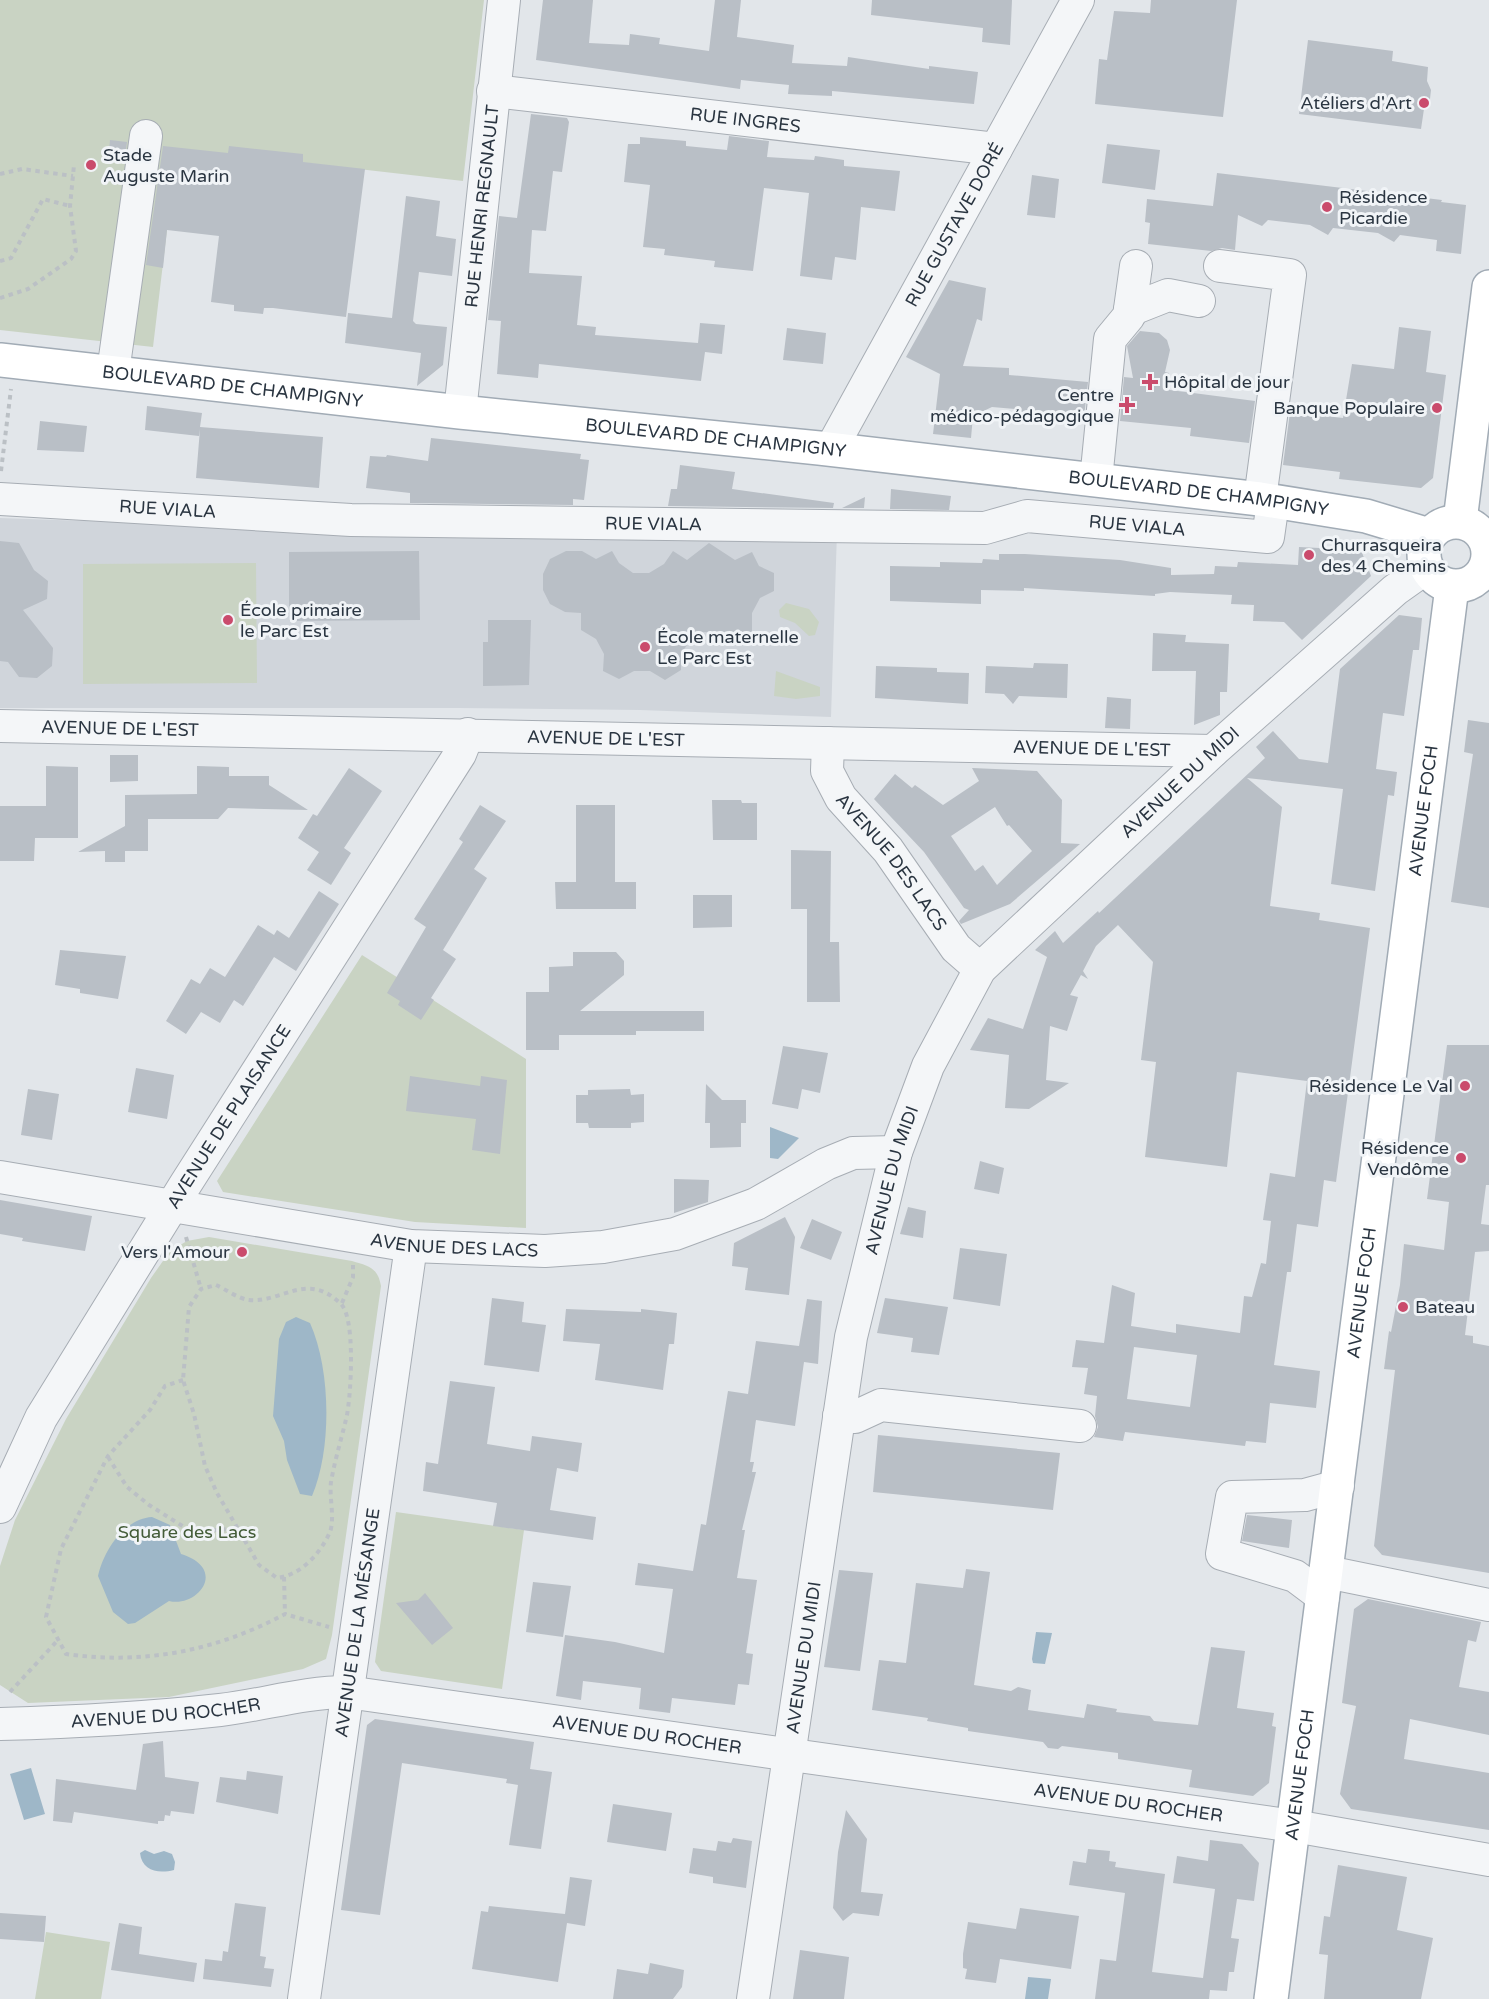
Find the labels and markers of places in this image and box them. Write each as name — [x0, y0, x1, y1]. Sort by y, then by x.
place label: Atéliers d'Art — [1300, 92, 1412, 114]
marker: Atéliers d'Art — [1417, 96, 1431, 110]
place label: Stade Auguste Marin — [103, 144, 230, 187]
marker: Stade Auguste Marin — [84, 158, 98, 172]
place label: Résidence Picardie — [1339, 186, 1427, 229]
marker: Résidence Picardie — [1320, 200, 1334, 214]
place label: Hôpital de jour — [1164, 371, 1290, 393]
marker: Hôpital de jour — [1141, 373, 1159, 391]
place label: Centre médico-pédagogique — [930, 384, 1114, 427]
marker: Centre médico-pédagogique — [1118, 396, 1136, 414]
place label: Banque Populaire — [1273, 397, 1425, 419]
marker: Banque Populaire — [1430, 401, 1444, 415]
place label: Churrasqueira des 4 Chemins — [1321, 534, 1446, 577]
marker: Churrasqueira des 4 Chemins — [1302, 548, 1316, 562]
place label: École primaire le Parc Est — [240, 599, 362, 642]
marker: École primaire le Parc Est — [221, 613, 235, 627]
place label: École maternelle Le Parc Est — [657, 626, 799, 669]
marker: École maternelle Le Parc Est — [638, 640, 652, 654]
place label: Résidence Le Val — [1309, 1075, 1453, 1097]
marker: Résidence Le Val — [1458, 1079, 1472, 1093]
place label: Résidence Vendôme — [1361, 1137, 1449, 1180]
marker: Résidence Vendôme — [1454, 1151, 1468, 1165]
place label: Vers l'Amour — [121, 1241, 230, 1263]
marker: Vers l'Amour — [235, 1245, 249, 1259]
place label: Bateau — [1415, 1296, 1475, 1318]
marker: Bateau — [1396, 1300, 1410, 1314]

